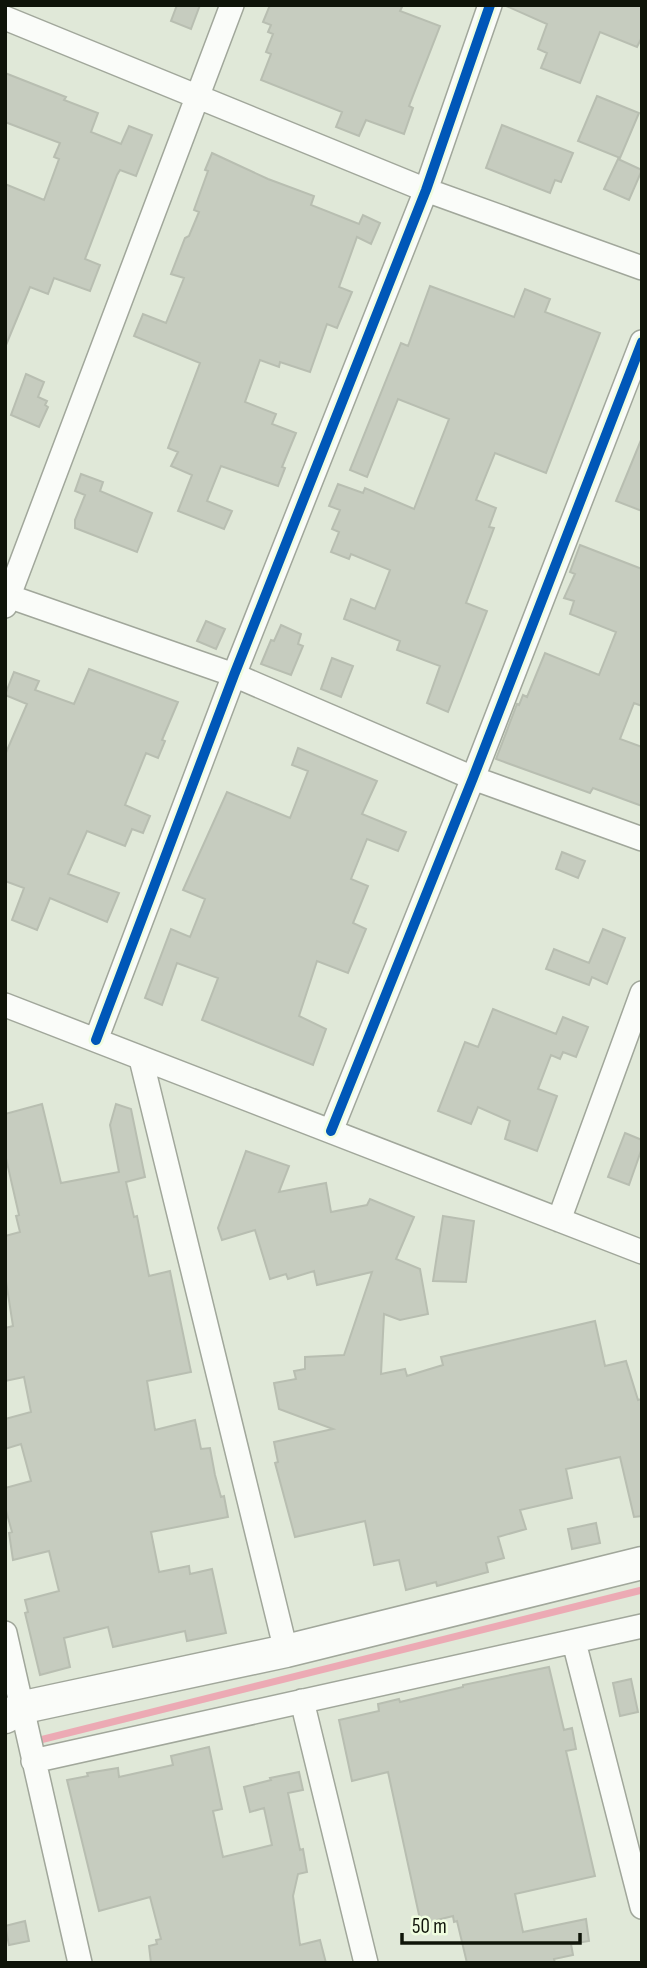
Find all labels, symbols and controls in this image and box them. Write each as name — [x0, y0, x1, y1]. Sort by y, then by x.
scale bar — [402, 1902, 580, 1946]
text: 50 m — [412, 1914, 447, 1939]

